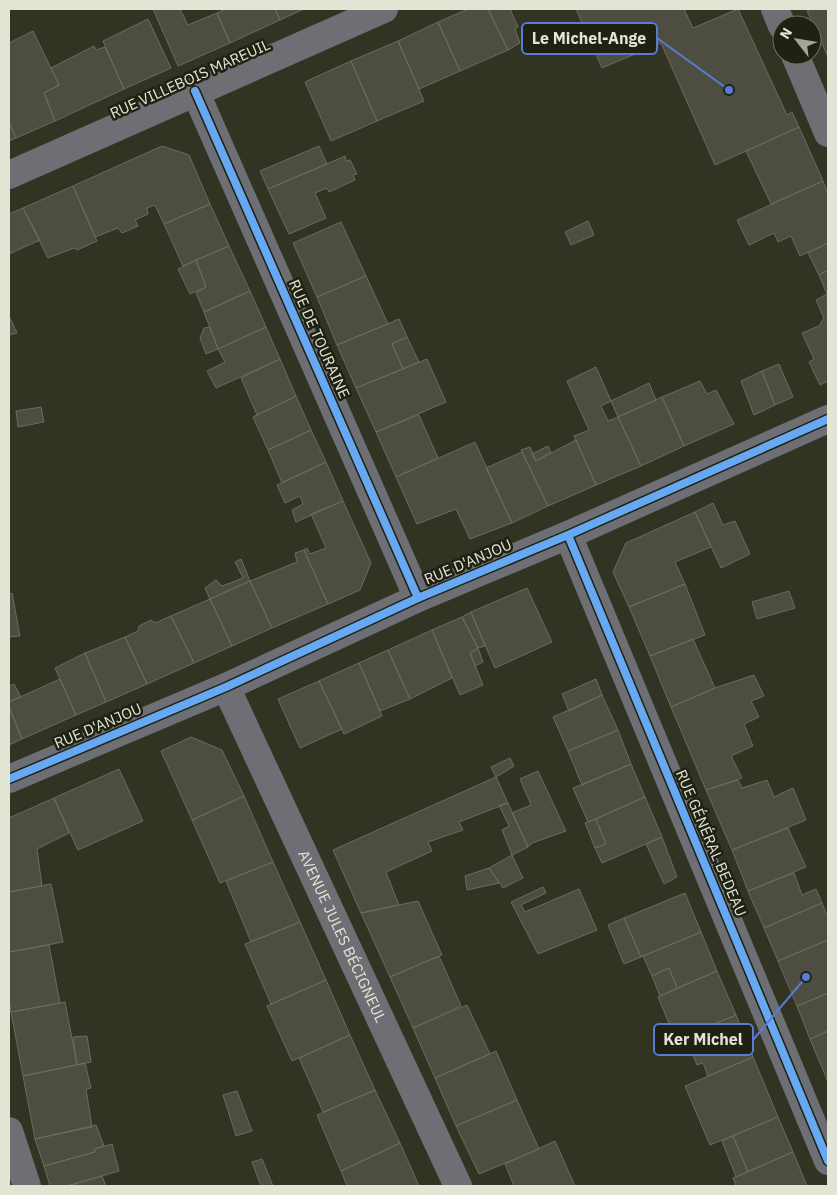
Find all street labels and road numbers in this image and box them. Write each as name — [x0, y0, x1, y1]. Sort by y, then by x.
street label: RUE VILLEBOIS MAREUIL — [107, 34, 273, 122]
street label: RUE DE TOURAINE — [285, 277, 354, 401]
street label: RUE D'ANJOU — [421, 535, 514, 589]
street label: RUE D'ANJOU — [51, 699, 144, 753]
street label: RUE GÉNÉRAL BEDEAU — [672, 767, 751, 919]
street label: AVENUE JULES BÉCIGNEUL — [294, 847, 391, 1026]

